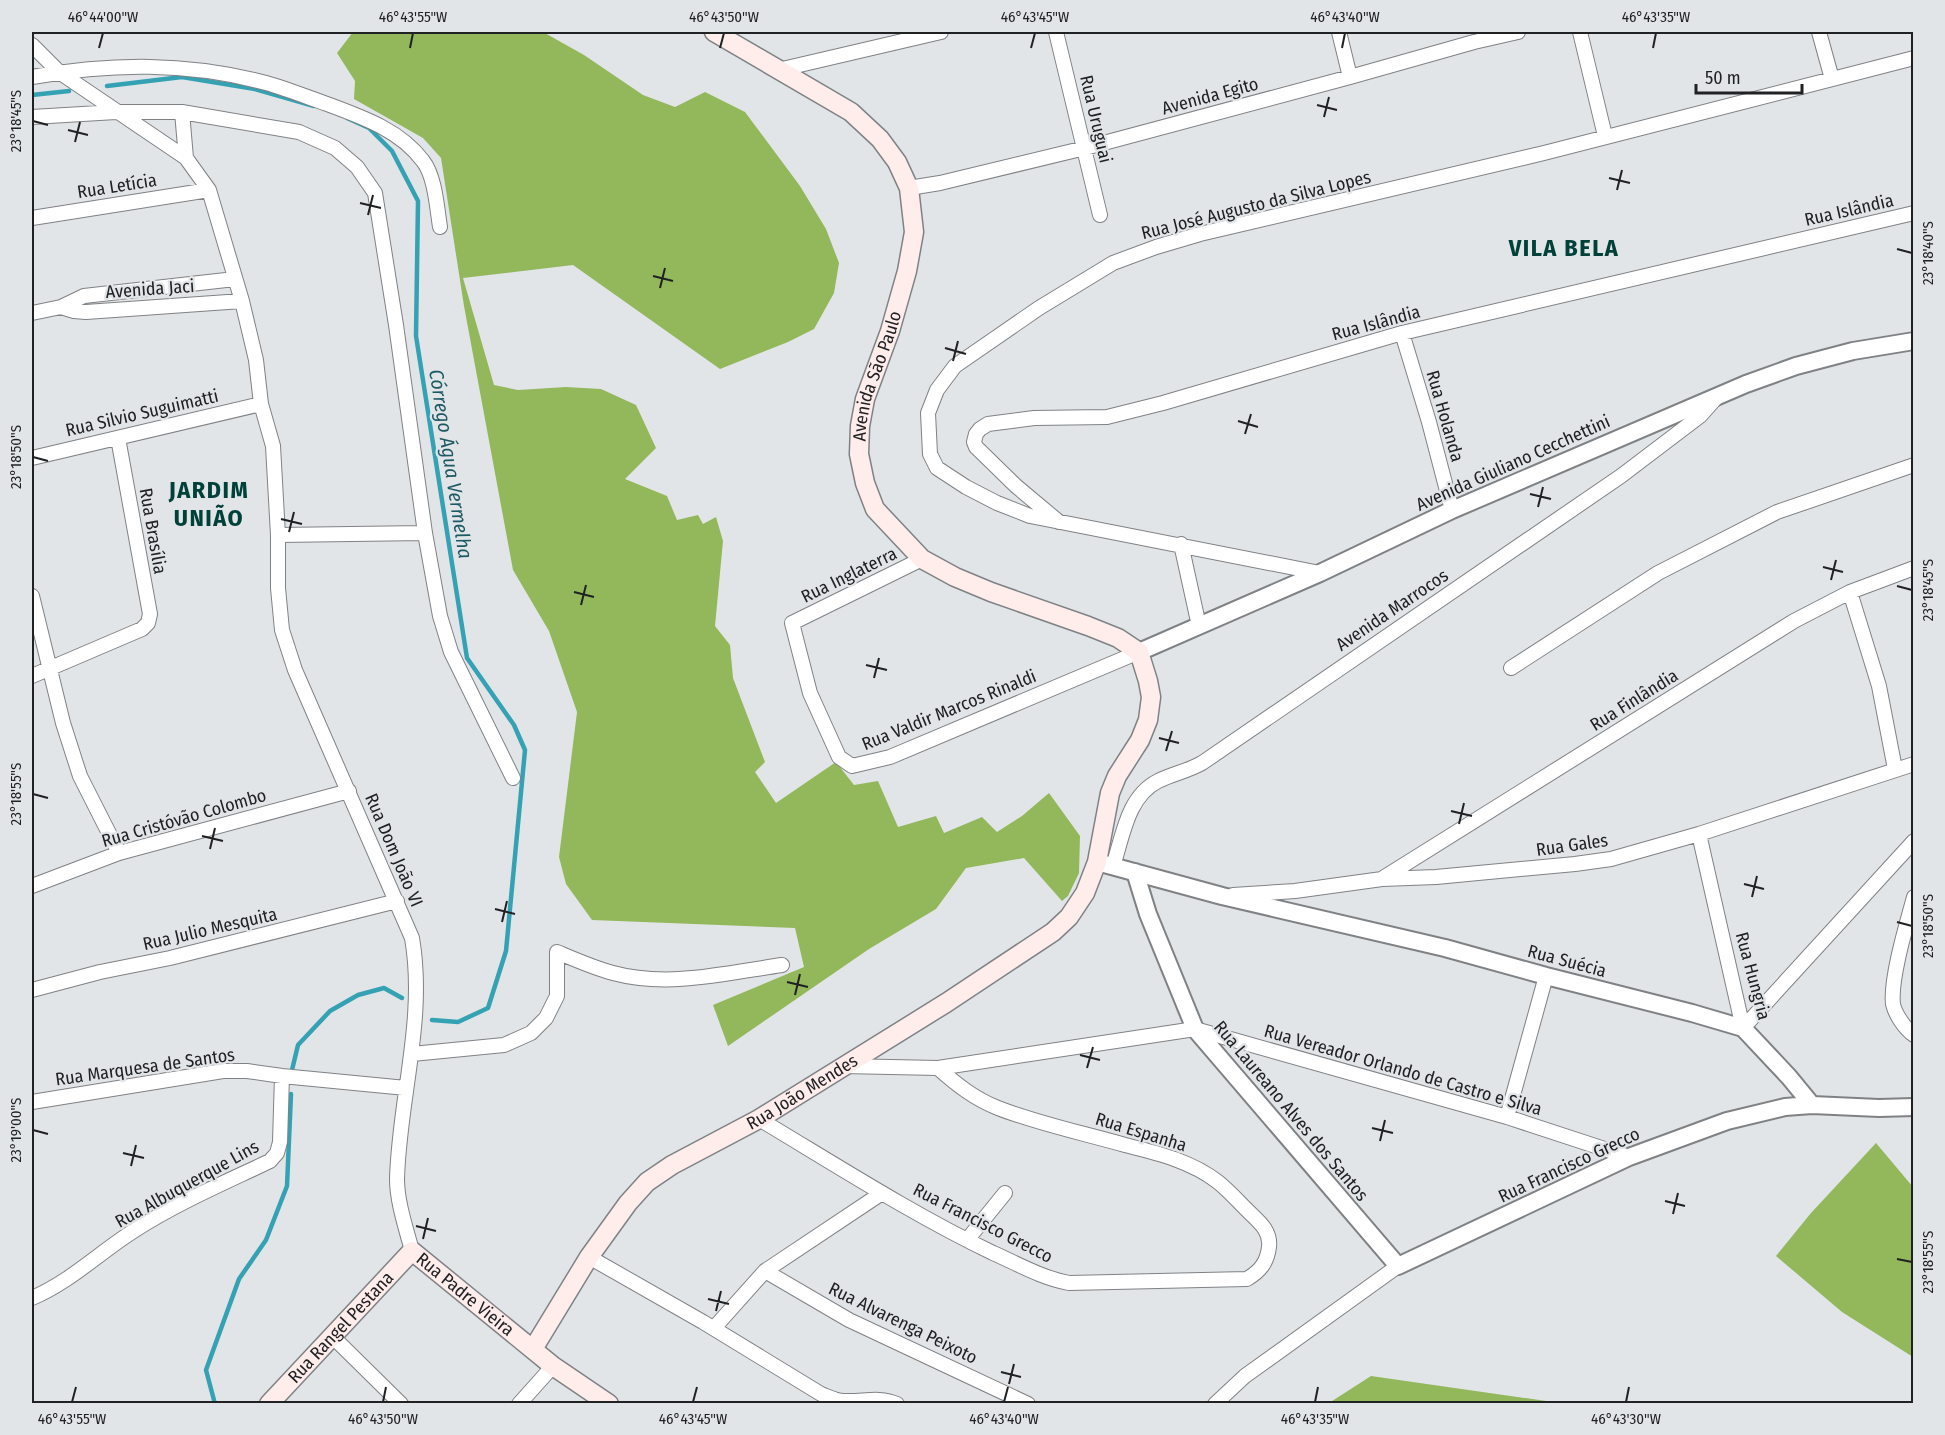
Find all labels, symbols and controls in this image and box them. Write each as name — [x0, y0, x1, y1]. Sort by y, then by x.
text: 46°44'00"W — [68, 8, 138, 26]
text: 46°43'55"W — [379, 8, 447, 26]
text: 46°43'50"W — [689, 8, 759, 26]
text: 46°43'45"W — [1001, 8, 1069, 26]
text: 46°43'40"W — [1310, 8, 1380, 26]
text: 46°43'35"W — [1622, 8, 1690, 26]
scale bar — [1696, 57, 1802, 95]
text: 50 m — [1705, 67, 1741, 89]
street label: Rua Uruguai — [1075, 73, 1117, 165]
street label: Avenida Egito — [1159, 73, 1261, 119]
text: 23°18'45"S — [7, 90, 25, 152]
street label: Rua José Augusto da Silva Lopes — [1139, 166, 1373, 244]
street label: Rua Letícia — [76, 169, 159, 203]
street label: Rua Islândia — [1802, 189, 1896, 231]
text: 23°18'40"S — [1919, 221, 1937, 285]
district label: VILA BELA — [1508, 234, 1619, 262]
street label: Avenida Jaci — [105, 275, 195, 303]
street label: Rua Islândia — [1329, 301, 1423, 345]
street label: Avenida São Paulo — [848, 308, 906, 442]
water label: Córrego Água Vermelha — [424, 368, 478, 560]
street label: Rua Holanda — [1421, 368, 1469, 464]
street label: Rua Silvio Suguimatti — [63, 385, 221, 441]
street label: Avenida Giuliano Cecchettini — [1413, 410, 1613, 516]
text: 23°18'50"S — [7, 425, 25, 489]
district label: JARDIM UNIÃO — [168, 476, 249, 532]
street label: Rua Brasília — [135, 486, 171, 576]
street label: Rua Inglaterra — [798, 542, 901, 608]
text: 23°18'45"S — [1919, 559, 1937, 621]
street label: Avenida Marrocos — [1332, 564, 1453, 656]
street label: Rua Finlândia — [1586, 664, 1682, 736]
street label: Rua Valdir Marcos Rinaldi — [859, 665, 1039, 755]
text: 23°18'55"S — [7, 763, 25, 825]
street label: Rua Cristóvão Colombo — [99, 784, 269, 852]
street label: Rua Dom João VI — [360, 790, 428, 910]
street label: Rua Gales — [1535, 829, 1610, 861]
text: 23°18'50"S — [1919, 894, 1937, 958]
street label: Rua Julio Mesquita — [141, 903, 279, 955]
street label: Rua Hungria — [1731, 930, 1775, 1023]
street label: Rua Suécia — [1525, 940, 1609, 982]
street label: Rua Laureano Alves dos Santos — [1209, 1016, 1373, 1206]
street label: Rua Vereador Orlando de Castro e Silva — [1262, 1020, 1545, 1120]
street label: Rua Marquesa de Santos — [54, 1043, 236, 1090]
street label: Rua João Mendes — [743, 1049, 862, 1135]
text: 23°19'00"S — [7, 1098, 25, 1163]
street label: Rua Espanha — [1093, 1108, 1189, 1156]
street label: Rua Francisco Grecco — [1495, 1123, 1643, 1207]
street label: Rua Albuquerque Lins — [111, 1135, 263, 1233]
street label: Rua Francisco Grecco — [910, 1178, 1056, 1268]
text: 23°18'55"S — [1919, 1231, 1937, 1293]
street label: Rua Padre Vieira — [412, 1248, 519, 1341]
street label: Rua Rangel Pestana — [283, 1267, 398, 1388]
street label: Rua Alvarenga Peixoto — [825, 1277, 981, 1369]
text: 46°43'55"W — [38, 1410, 106, 1428]
text: 46°43'50"W — [348, 1410, 418, 1428]
text: 46°43'45"W — [659, 1410, 727, 1428]
text: 46°43'40"W — [969, 1410, 1039, 1428]
text: 46°43'35"W — [1281, 1410, 1349, 1428]
text: 46°43'30"W — [1591, 1410, 1661, 1428]

